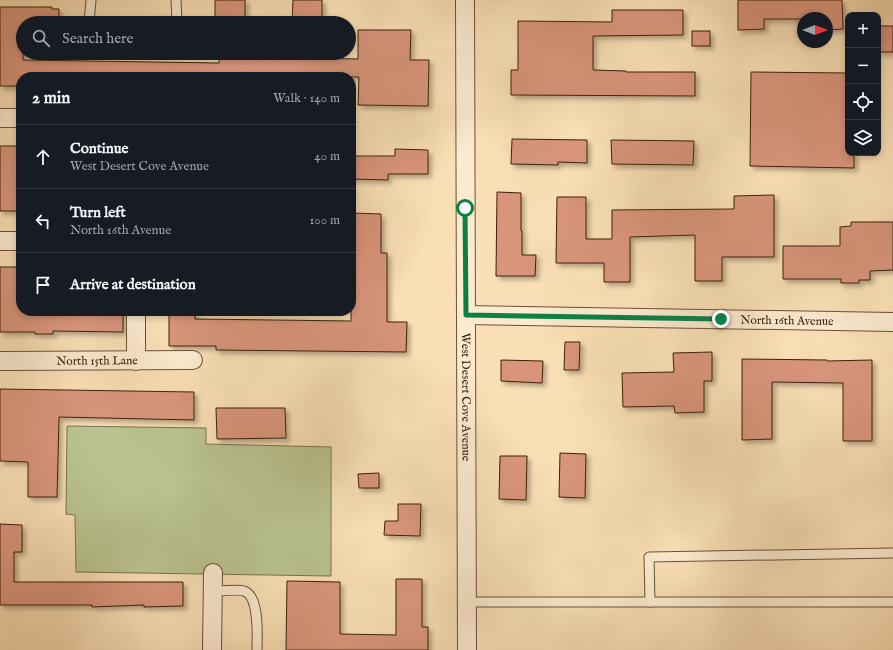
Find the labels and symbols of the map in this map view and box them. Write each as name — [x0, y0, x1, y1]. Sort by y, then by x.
north arrow — [797, 12, 833, 48]
route start — [456, 199, 474, 217]
route end — [712, 310, 730, 328]
street label: North 16th Avenue — [740, 312, 834, 329]
street label: West Desert Cove Avenue — [458, 333, 473, 462]
street label: North 15th Lane — [56, 353, 138, 369]

